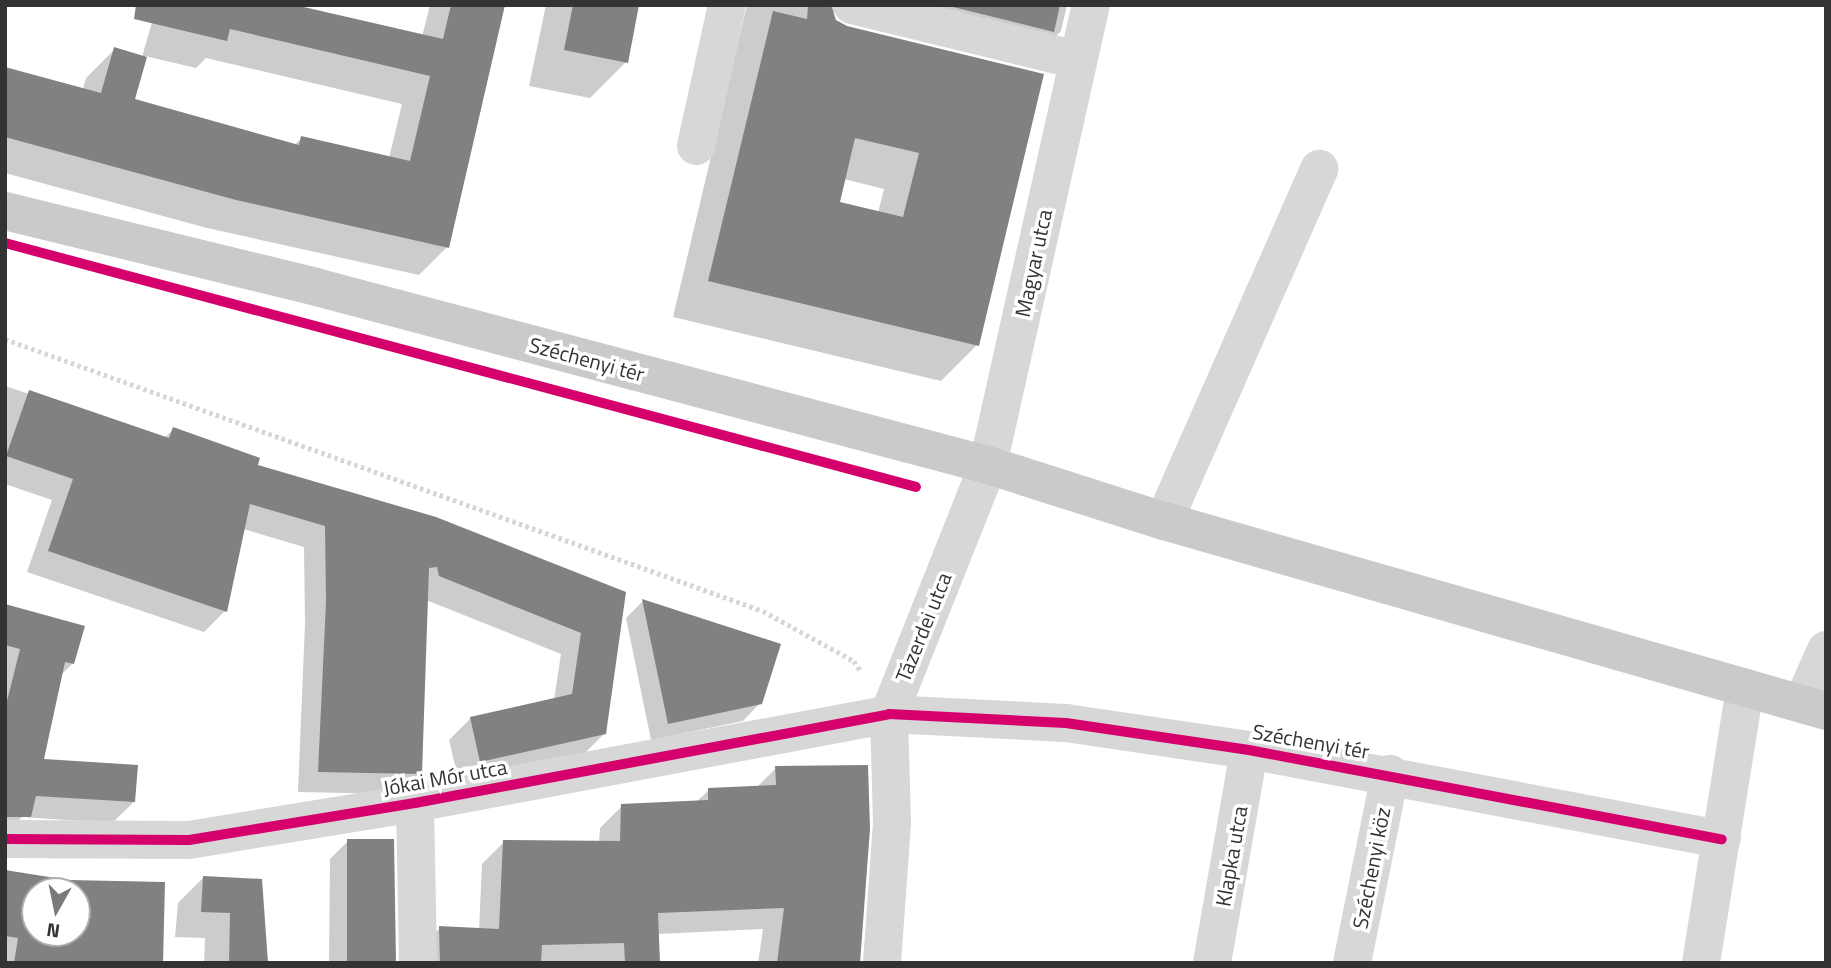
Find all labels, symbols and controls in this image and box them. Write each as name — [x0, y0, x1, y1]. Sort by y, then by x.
street label: Magyar utca — [1009, 207, 1057, 319]
street label: Széchenyi tér — [527, 332, 647, 386]
street label: Tázerdei utca — [890, 569, 956, 685]
street label: Széchenyi tér — [1251, 718, 1371, 764]
street label: Jókai Mór utca — [381, 754, 509, 800]
street label: Klapka utca — [1210, 804, 1252, 908]
street label: Széchenyi köz — [1347, 805, 1395, 931]
north arrow — [21, 877, 91, 947]
text: N — [44, 916, 62, 947]

